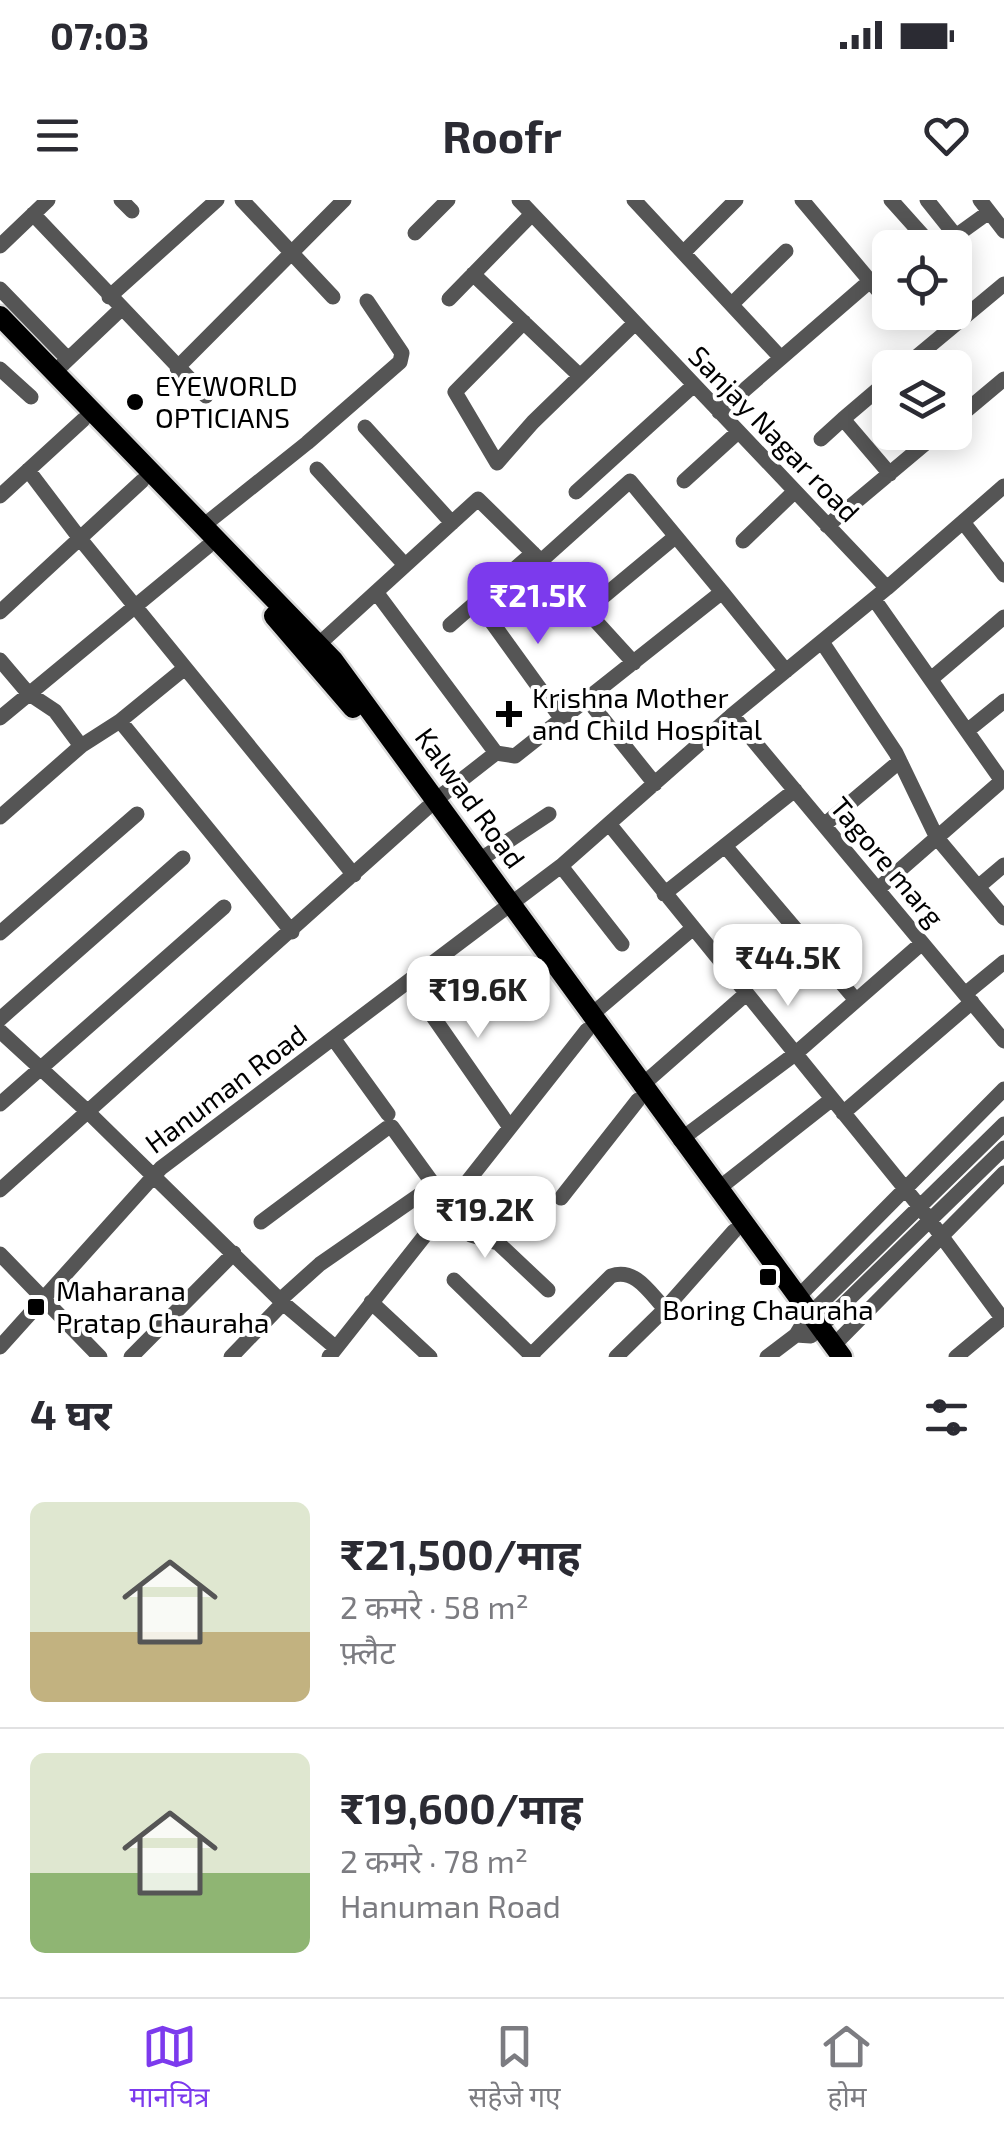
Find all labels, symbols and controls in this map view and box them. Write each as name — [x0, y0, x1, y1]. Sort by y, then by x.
text: 07:03 — [50, 12, 149, 58]
icon: menu — [30, 108, 85, 163]
text: Roofr — [442, 108, 562, 162]
icon: heart — [919, 108, 974, 163]
map controls — [872, 230, 972, 450]
button: locate — [872, 230, 972, 330]
street label: Sanjay Nagar road — [682, 338, 867, 528]
button: layers — [872, 350, 972, 450]
place label: EYEWORLD OPTICIANS — [155, 368, 298, 434]
marker: EYEWORLD OPTICIANS — [124, 391, 146, 413]
pin: ₹21.5K — [457, 562, 619, 647]
text: ₹21.5K — [489, 575, 587, 613]
place label: Krishna Mother and Child Hospital — [532, 680, 763, 746]
marker: Krishna Mother and Child Hospital — [496, 701, 522, 727]
street label: Kalwad Road — [409, 721, 533, 874]
street label: Tagore marg — [824, 789, 952, 934]
pin: ₹44.5K — [707, 924, 869, 1009]
text: ₹44.5K — [735, 937, 841, 975]
pin: ₹19.6K — [397, 956, 559, 1041]
text: ₹19.6K — [429, 969, 527, 1007]
street label: Hanuman Road — [138, 1016, 313, 1160]
pin: ₹19.2K — [404, 1176, 566, 1261]
text: ₹19.2K — [436, 1189, 534, 1227]
marker: Boring Chauraha — [757, 1266, 779, 1288]
place label: Maharana Pratap Chauraha — [56, 1273, 269, 1339]
place label: Boring Chauraha — [662, 1292, 874, 1326]
marker: Maharana Pratap Chauraha — [25, 1296, 47, 1318]
text: 4 घर — [30, 1388, 112, 1438]
icon: filters — [919, 1390, 974, 1445]
text: ₹21,500/माह — [340, 1528, 580, 1578]
icon: home — [110, 1542, 230, 1662]
text: 2 कमरे · 58 m² — [340, 1587, 529, 1625]
text: फ़्लैट — [340, 1632, 395, 1670]
text: ₹19,600/माह — [340, 1782, 582, 1832]
icon: home — [110, 1793, 230, 1913]
text: 2 कमरे · 78 m² — [340, 1841, 528, 1879]
text: Hanuman Road — [340, 1886, 561, 1924]
tab: मानचित्र — [129, 2019, 210, 2118]
tab: सहेजे गए — [468, 2019, 561, 2118]
tab: होम — [819, 2019, 874, 2118]

